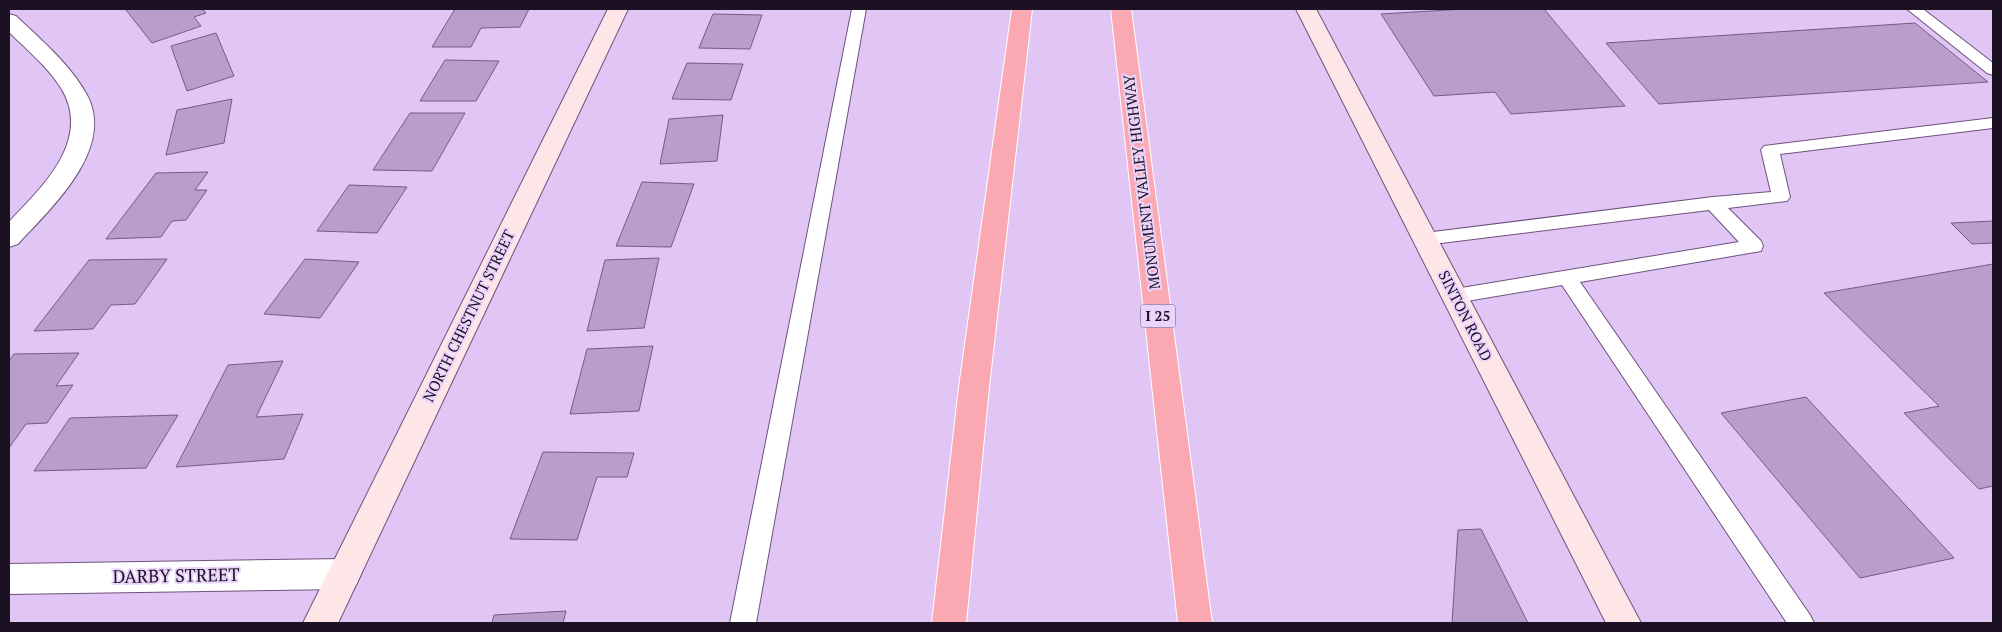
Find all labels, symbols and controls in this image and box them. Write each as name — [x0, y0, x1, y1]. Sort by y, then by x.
street label: MONUMENT VALLEY HIGHWAY — [1118, 73, 1164, 291]
street label: NORTH CHESTNUT STREET — [418, 226, 519, 405]
street label: SINTON ROAD — [1434, 267, 1497, 364]
road number: I 25 — [1140, 304, 1176, 328]
street label: DARBY STREET — [112, 562, 240, 588]

